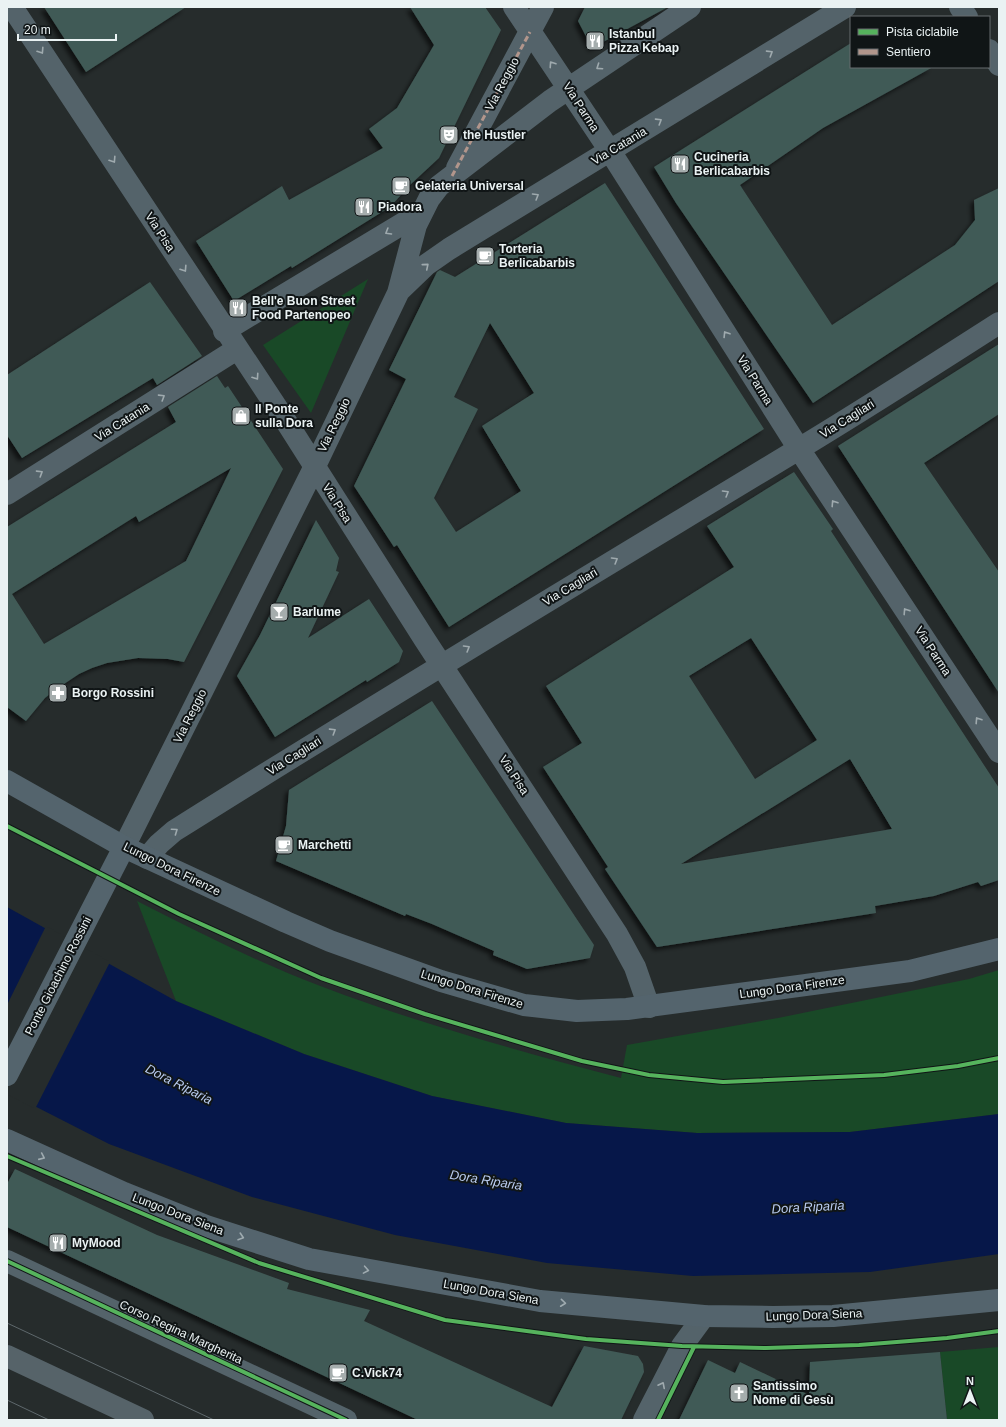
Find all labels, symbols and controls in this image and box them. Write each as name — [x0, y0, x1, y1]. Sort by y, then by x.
scale bar — [18, 16, 116, 42]
legend — [850, 16, 990, 68]
text: 20 m — [24, 23, 51, 37]
text: Pista ciclabile — [886, 25, 959, 39]
place label: Istanbul Pizza Kebap — [609, 27, 679, 55]
restaurant icon: Istanbul Pizza Kebap — [584, 30, 606, 52]
text: Sentiero — [886, 45, 931, 59]
one-way arrow — [36, 47, 44, 54]
one-way arrow — [766, 51, 773, 58]
street label: Via Reggio — [482, 55, 522, 113]
one-way arrow — [549, 61, 557, 68]
one-way arrow — [597, 62, 604, 69]
street label: Via Parma — [560, 80, 602, 134]
one-way arrow — [655, 119, 662, 126]
theatre icon: the Hustler — [438, 124, 460, 146]
street label: Via Catania — [589, 124, 649, 168]
place label: the Hustler — [463, 128, 526, 142]
place label: Cucineria Berlicabarbis — [694, 150, 770, 178]
restaurant icon: Cucineria Berlicabarbis — [669, 153, 691, 175]
one-way arrow — [108, 156, 115, 163]
cafe icon: Gelateria Universal — [390, 175, 412, 197]
place label: Gelateria Universal — [415, 179, 524, 193]
one-way arrow — [532, 193, 539, 201]
restaurant icon: Piadora — [353, 196, 375, 218]
place label: Piadora — [378, 200, 422, 214]
street label: Via Pisa — [142, 210, 178, 254]
one-way arrow — [385, 228, 392, 235]
place label: Torteria Berlicabarbis — [499, 242, 575, 270]
cafe icon: Torteria Berlicabarbis — [474, 245, 496, 267]
one-way arrow — [422, 263, 429, 270]
one-way arrow — [179, 264, 186, 271]
place label: Bell'e Buon Street Food Partenopeo — [252, 294, 355, 322]
restaurant icon: Bell'e Buon Street Food Partenopeo — [227, 297, 249, 319]
one-way arrow — [724, 331, 731, 338]
street label: Via Parma — [734, 353, 776, 408]
one-way arrow — [251, 373, 259, 380]
one-way arrow — [158, 394, 165, 402]
street label: Via Reggio — [315, 395, 353, 454]
street label: Via Cagliari — [817, 397, 877, 441]
street label: Via Catania — [92, 400, 152, 444]
place label: Il Ponte sulla Dora — [255, 402, 313, 430]
shop icon: Il Ponte sulla Dora — [230, 405, 252, 427]
one-way arrow — [36, 470, 43, 478]
street label: Via Pisa — [319, 481, 355, 526]
one-way arrow — [722, 490, 729, 498]
one-way arrow — [832, 500, 839, 507]
one-way arrow — [611, 557, 618, 564]
street label: Via Cagliari — [540, 565, 600, 609]
bar icon: Barlume — [268, 601, 290, 623]
place label: Barlume — [293, 605, 341, 619]
one-way arrow — [903, 608, 911, 615]
street label: Via Parma — [912, 624, 954, 678]
one-way arrow — [463, 646, 470, 653]
pharmacy icon: Borgo Rossini — [47, 682, 69, 704]
place label: Borgo Rossini — [72, 686, 154, 700]
street label: Via Reggio — [170, 686, 210, 745]
one-way arrow — [975, 717, 982, 724]
one-way arrow — [329, 728, 336, 736]
street label: Via Cagliari — [264, 734, 324, 778]
street label: Via Pisa — [496, 753, 532, 797]
one-way arrow — [171, 828, 178, 836]
cafe icon: Marchetti — [273, 834, 295, 856]
place label: Marchetti — [298, 838, 351, 852]
street label: Lungo Dora Firenze — [121, 839, 223, 899]
street label: Ponte Gioachino Rossini — [22, 914, 94, 1038]
street label: Lungo Dora Firenze — [419, 967, 525, 1011]
street label: Lungo Dora Firenze — [739, 973, 846, 1001]
water label: Dora Riparia — [143, 1061, 215, 1107]
one-way arrow — [38, 1152, 46, 1160]
water label: Dora Riparia — [449, 1167, 523, 1193]
street label: Lungo Dora Siena — [130, 1190, 226, 1238]
water label: Dora Riparia — [771, 1198, 845, 1216]
restaurant icon: MyMood — [47, 1232, 69, 1254]
one-way arrow — [237, 1232, 244, 1241]
place label: MyMood — [72, 1236, 121, 1250]
one-way arrow — [363, 1265, 369, 1273]
street label: Lungo Dora Siena — [442, 1277, 540, 1307]
street label: Corso Regina Margherita — [117, 1297, 245, 1367]
one-way arrow — [560, 1298, 566, 1307]
street label: Lungo Dora Siena — [765, 1306, 863, 1324]
cafe icon: C.Vick74 — [327, 1362, 349, 1384]
place label: C.Vick74 — [352, 1366, 402, 1380]
north arrow — [950, 1371, 990, 1411]
text: N — [966, 1375, 974, 1387]
place label: Santissimo Nome di Gesù — [753, 1379, 834, 1407]
one-way arrow — [657, 1382, 665, 1390]
church icon: Santissimo Nome di Gesù — [728, 1382, 750, 1404]

